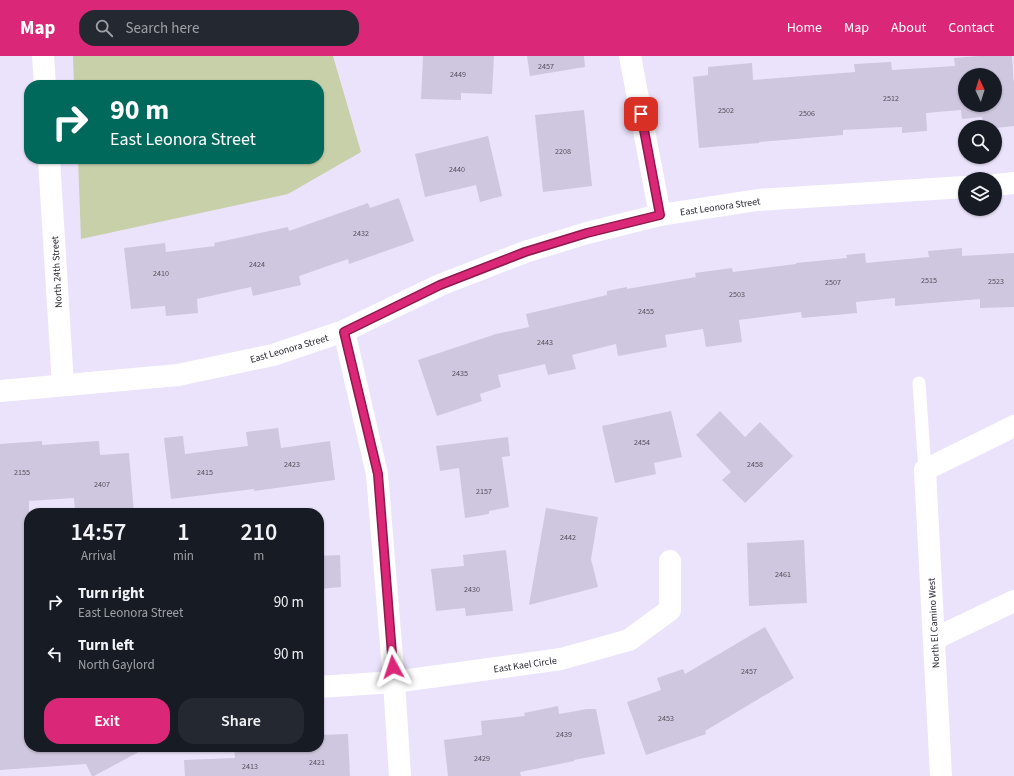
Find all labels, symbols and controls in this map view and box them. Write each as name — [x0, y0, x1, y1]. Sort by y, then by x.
search box — [79, 10, 359, 46]
text: Map — [20, 15, 55, 42]
icon: search — [93, 17, 115, 39]
text: Search here — [125, 18, 199, 39]
text: Home — [787, 18, 822, 38]
text: Map — [844, 18, 869, 38]
text: About — [891, 18, 926, 38]
text: Contact — [948, 18, 994, 38]
house number: 2457 — [538, 61, 554, 72]
north arrow — [958, 68, 1002, 112]
map controls — [958, 68, 1002, 216]
house number: 2449 — [450, 69, 466, 80]
text: 90 m — [110, 90, 169, 130]
house number: 2512 — [883, 93, 899, 104]
icon: right — [44, 96, 96, 148]
pin — [624, 97, 658, 131]
icon: arrive — [630, 103, 652, 125]
house number: 2502 — [718, 105, 734, 116]
house number: 2506 — [799, 108, 815, 119]
button: search — [958, 120, 1002, 164]
text: East Leonora Street — [110, 127, 256, 152]
house number: 2208 — [555, 146, 571, 157]
house number: 2440 — [449, 164, 465, 175]
button: layers — [958, 172, 1002, 216]
street label: East Leonora Street — [679, 194, 762, 220]
house number: 2432 — [353, 228, 369, 239]
street label: North 24th Street — [48, 235, 66, 308]
house number: 2424 — [249, 259, 265, 270]
house number: 2410 — [153, 268, 169, 279]
house number: 2515 — [921, 275, 937, 286]
house number: 2523 — [988, 276, 1004, 287]
house number: 2507 — [825, 277, 841, 288]
house number: 2503 — [729, 289, 745, 300]
house number: 2455 — [638, 306, 654, 317]
street label: East Leonora Street — [248, 331, 331, 367]
house number: 2443 — [537, 337, 553, 348]
house number: 2435 — [452, 368, 468, 379]
house number: 2454 — [634, 437, 650, 448]
house number: 2423 — [284, 459, 300, 470]
house number: 2458 — [747, 459, 763, 470]
house number: 2155 — [14, 467, 30, 478]
house number: 2415 — [197, 467, 213, 478]
house number: 2407 — [94, 479, 110, 490]
house number: 2157 — [476, 486, 492, 497]
text: 14:57 — [71, 515, 126, 550]
text: 1 — [177, 515, 190, 550]
text: 210 — [241, 515, 277, 550]
house number: 2442 — [560, 532, 576, 543]
text: Arrival — [81, 547, 116, 565]
text: min — [173, 547, 194, 565]
text: m — [254, 547, 264, 565]
house number: 2461 — [775, 569, 791, 580]
street label: North El Camino West — [925, 577, 943, 669]
text: Turn right — [78, 583, 144, 604]
house number: 2430 — [464, 584, 480, 595]
icon: right — [44, 591, 66, 613]
text: 90 m — [274, 592, 304, 613]
text: East Leonora Street — [78, 604, 183, 622]
text: Turn left — [78, 635, 134, 656]
icon: left — [44, 643, 66, 665]
text: 90 m — [274, 644, 304, 665]
position arrow — [372, 646, 414, 688]
street label: East Kael Circle — [493, 654, 558, 676]
text: North Gaylord — [78, 656, 155, 674]
house number: 2457 — [741, 666, 757, 677]
button: Exit — [44, 698, 170, 744]
button: Share — [178, 698, 304, 744]
house number: 2453 — [658, 713, 674, 724]
house number: 2439 — [556, 729, 572, 740]
house number: 2429 — [474, 753, 490, 764]
house number: 2421 — [309, 757, 325, 768]
house number: 2413 — [242, 761, 258, 772]

